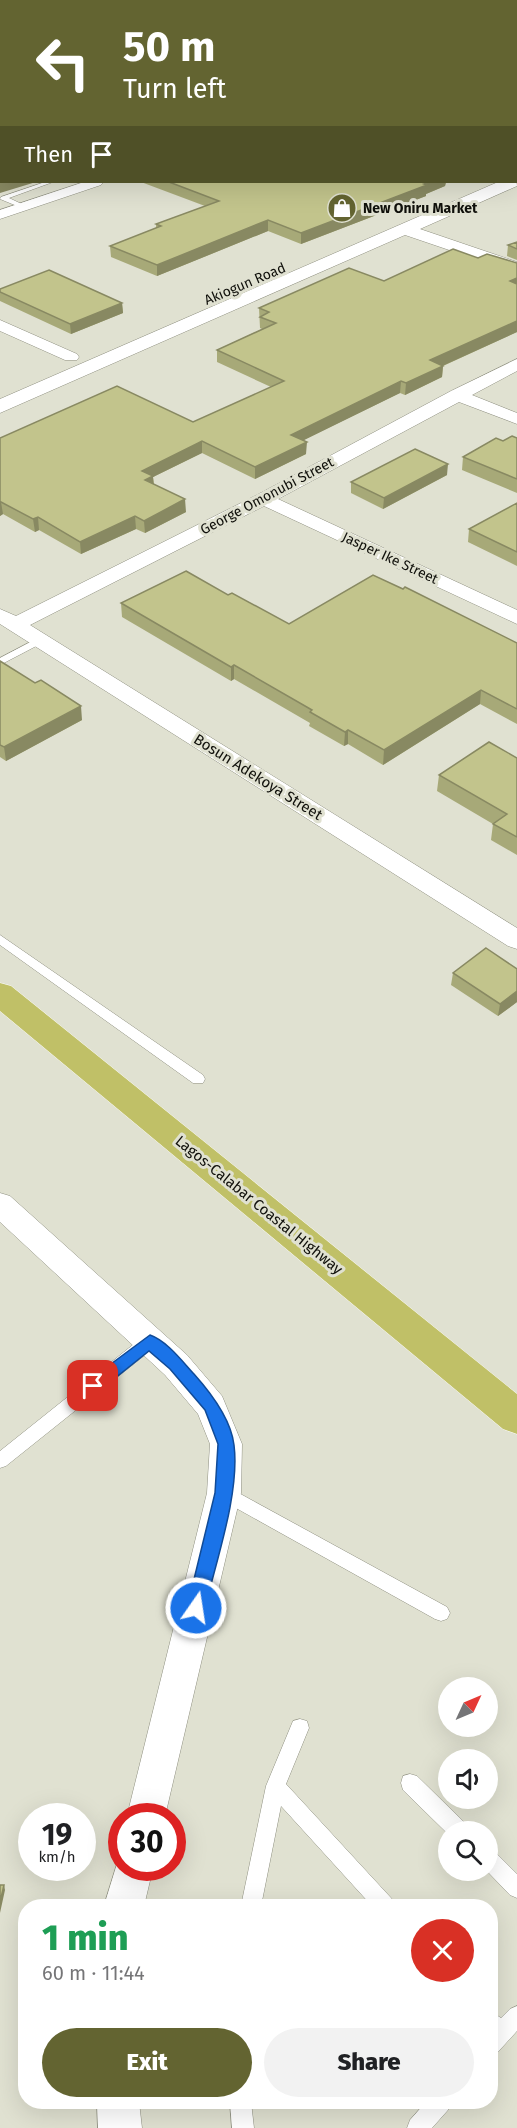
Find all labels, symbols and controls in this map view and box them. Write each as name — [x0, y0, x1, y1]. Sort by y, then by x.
text: 50 m — [123, 22, 216, 72]
icon: left — [24, 24, 102, 102]
text: Turn left — [123, 73, 226, 105]
icon: arrive — [85, 138, 118, 171]
text: Then — [24, 141, 73, 168]
shop icon: New Oniru Market — [326, 192, 358, 224]
place label: New Oniru Market — [363, 200, 478, 217]
street label: Akiogun Road — [202, 259, 288, 309]
street label: George Omonubi Street — [197, 453, 337, 538]
street label: Jasper Ike Street — [339, 528, 442, 588]
street label: Bosun Adekoya Street — [190, 730, 326, 824]
street label: Lagos-Calabar Coastal Highway — [172, 1132, 347, 1279]
pin — [67, 1360, 118, 1411]
icon: arrive — [76, 1369, 109, 1402]
position arrow — [164, 1576, 228, 1640]
north arrow — [438, 1677, 498, 1737]
map controls — [438, 1677, 498, 1881]
button: sound — [438, 1749, 498, 1809]
speed limit sign: 30 — [108, 1803, 186, 1881]
text: 19 — [42, 1817, 72, 1853]
button: search — [438, 1821, 498, 1881]
text: km/h — [38, 1848, 76, 1866]
text: 1 min — [42, 1916, 128, 1960]
button: close — [411, 1919, 474, 1982]
text: 60 m · 11:44 — [42, 1961, 145, 1985]
button: Exit — [42, 2028, 252, 2097]
button: Share — [264, 2028, 474, 2097]

